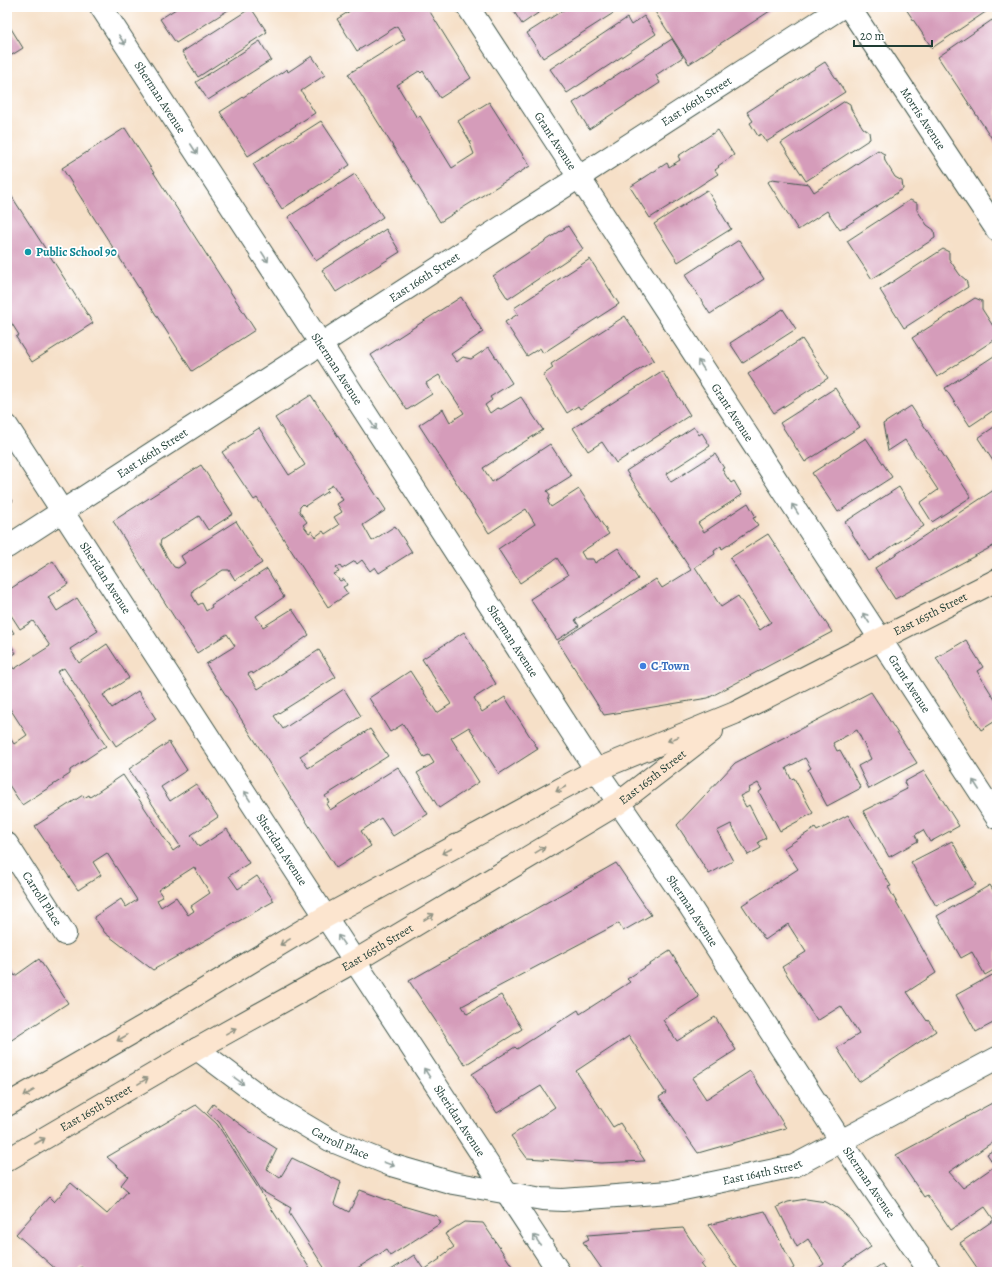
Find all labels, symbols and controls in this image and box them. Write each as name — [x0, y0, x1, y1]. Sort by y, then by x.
scale bar — [854, 22, 932, 48]
text: 20 m — [860, 28, 884, 44]
one-way arrow — [119, 34, 127, 46]
street label: Sherman Avenue — [131, 58, 189, 137]
street label: East 166th Street — [658, 72, 735, 130]
street label: Morris Avenue — [897, 84, 950, 153]
street label: Grant Avenue — [531, 109, 580, 173]
one-way arrow — [189, 143, 198, 154]
place label: Public School 90 — [36, 244, 117, 260]
marker: Public School 90 — [23, 247, 33, 257]
street label: East 166th Street — [386, 248, 463, 306]
one-way arrow — [261, 251, 269, 263]
street label: Sherman Avenue — [308, 330, 366, 408]
one-way arrow — [696, 359, 704, 371]
street label: Grant Avenue — [708, 380, 757, 445]
one-way arrow — [370, 419, 378, 431]
street label: East 166th Street — [114, 424, 191, 482]
one-way arrow — [790, 503, 798, 515]
street label: Sheridan Avenue — [76, 539, 135, 617]
street label: East 165th Street — [891, 588, 970, 639]
street label: Sherman Avenue — [484, 602, 542, 680]
one-way arrow — [861, 612, 869, 624]
street label: Grant Avenue — [885, 652, 934, 716]
place label: C-Town — [651, 658, 690, 674]
marker: C-Town — [638, 661, 648, 671]
one-way arrow — [667, 735, 679, 743]
street label: East 165th Street — [616, 746, 689, 808]
one-way arrow — [971, 779, 979, 791]
one-way arrow — [556, 786, 568, 793]
one-way arrow — [243, 791, 251, 802]
street label: Sheridan Avenue — [253, 811, 311, 889]
one-way arrow — [534, 846, 545, 854]
one-way arrow — [441, 847, 453, 855]
street label: Carroll Place — [19, 868, 66, 929]
street label: Sherman Avenue — [663, 872, 722, 950]
one-way arrow — [423, 912, 435, 920]
street label: East 165th Street — [339, 920, 416, 975]
one-way arrow — [337, 935, 345, 946]
one-way arrow — [279, 938, 291, 946]
one-way arrow — [225, 1026, 237, 1034]
one-way arrow — [116, 1035, 128, 1043]
one-way arrow — [423, 1067, 432, 1078]
one-way arrow — [137, 1077, 149, 1085]
one-way arrow — [234, 1077, 245, 1085]
street label: East 165th Street — [57, 1081, 135, 1135]
street label: Sheridan Avenue — [430, 1082, 489, 1160]
one-way arrow — [23, 1089, 35, 1097]
street label: Carroll Place — [308, 1123, 372, 1163]
one-way arrow — [34, 1137, 46, 1145]
street label: Sherman Avenue — [839, 1143, 899, 1221]
street label: East 164th Street — [721, 1155, 805, 1189]
one-way arrow — [382, 1161, 395, 1168]
one-way arrow — [533, 1234, 541, 1245]

